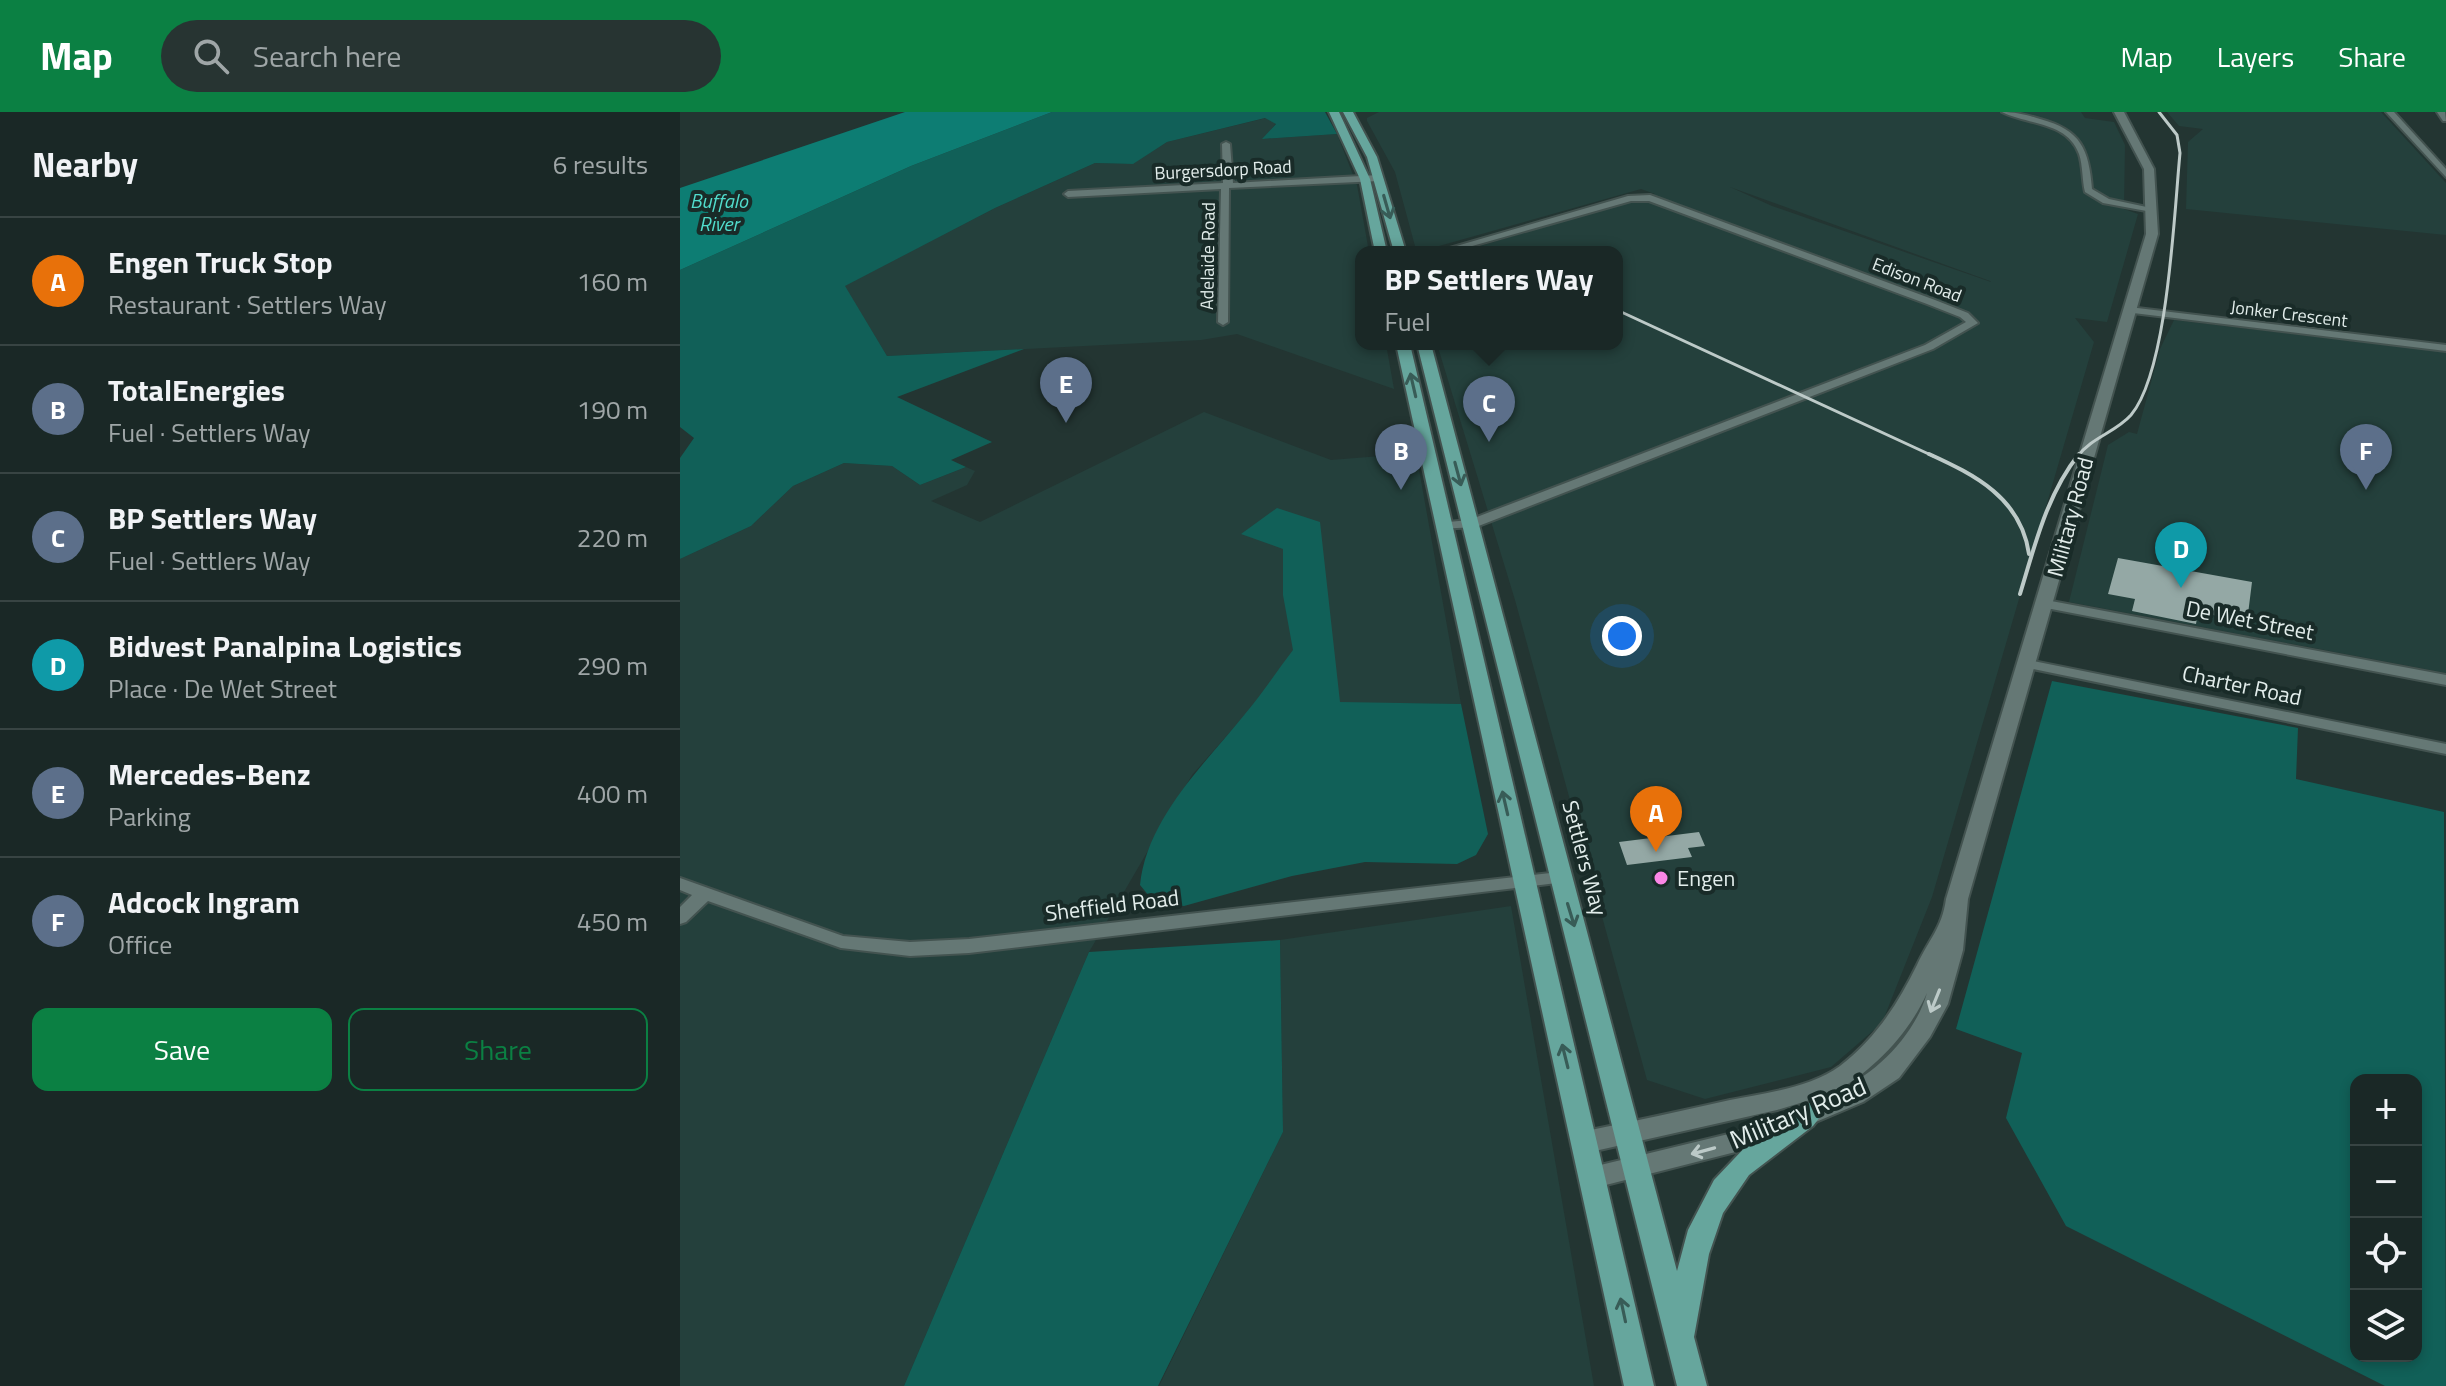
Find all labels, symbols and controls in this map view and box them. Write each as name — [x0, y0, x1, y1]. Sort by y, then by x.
search box — [161, 20, 721, 92]
text: Map — [40, 27, 113, 85]
text: Search here — [253, 33, 402, 79]
icon: search — [189, 34, 233, 78]
text: Map — [2120, 35, 2173, 78]
text: Layers — [2217, 35, 2294, 78]
text: Share — [2338, 35, 2406, 78]
text: Nearby — [32, 138, 138, 190]
text: 6 results — [553, 145, 648, 184]
street label: Burgersdorp Road — [1154, 152, 1292, 187]
water label: Buffalo River — [690, 185, 749, 239]
one-way arrow — [1380, 193, 1395, 219]
street label: Adelaide Road — [1193, 202, 1222, 310]
text: Engen Truck Stop — [108, 239, 333, 285]
popup — [1355, 246, 1623, 350]
street label: Edison Road — [1869, 250, 1966, 309]
text: BP Settlers Way — [1385, 256, 1593, 302]
text: A — [50, 262, 66, 301]
text: 160 m — [577, 262, 648, 301]
text: Restaurant · Settlers Way — [108, 285, 387, 324]
street label: Jonker Crescent — [2229, 293, 2350, 334]
text: Fuel — [1385, 302, 1431, 341]
pin: E — [1040, 357, 1092, 423]
text: TotalEnergies — [108, 367, 285, 413]
one-way arrow — [1405, 373, 1420, 399]
pin: C — [1463, 376, 1515, 442]
text: B — [50, 390, 66, 429]
text: 190 m — [577, 390, 648, 429]
text: Fuel · Settlers Way — [108, 413, 311, 452]
pin: B — [1375, 424, 1427, 490]
pin: F — [2340, 424, 2392, 490]
street label: Military Road — [2038, 453, 2102, 581]
one-way arrow — [1452, 460, 1467, 486]
text: BP Settlers Way — [108, 495, 317, 541]
text: C — [51, 518, 65, 557]
text: 220 m — [577, 518, 648, 557]
pin: D — [2155, 522, 2207, 588]
text: Fuel · Settlers Way — [108, 541, 311, 580]
street label: De Wet Street — [2183, 591, 2317, 649]
your location — [1602, 616, 1642, 656]
text: Bidvest Panalpina Logistics — [108, 623, 462, 669]
text: D — [50, 646, 66, 685]
text: 290 m — [577, 646, 648, 685]
street label: Charter Road — [2179, 656, 2305, 714]
text: Place · De Wet Street — [108, 669, 337, 708]
text: Mercedes-Benz — [108, 751, 311, 797]
text: E — [51, 774, 65, 813]
text: 400 m — [577, 774, 648, 813]
pin: A — [1630, 786, 1682, 852]
one-way arrow — [1497, 791, 1512, 817]
text: Parking — [108, 797, 191, 836]
street label: Settlers Way — [1553, 797, 1617, 920]
place label: Engen — [1677, 861, 1735, 895]
marker: Engen — [1652, 869, 1670, 887]
text: Adcock Ingram — [108, 879, 300, 925]
street label: Sheffield Road — [1043, 880, 1181, 930]
text: F — [51, 902, 65, 941]
text: 450 m — [577, 902, 648, 941]
one-way arrow — [1564, 902, 1579, 928]
text: Office — [108, 925, 172, 964]
one-way arrow — [1927, 988, 1941, 1013]
button: Save — [32, 1008, 332, 1091]
button: Share — [348, 1008, 648, 1091]
one-way arrow — [1557, 1044, 1572, 1070]
street label: Military Road — [1723, 1066, 1872, 1159]
map controls — [2350, 1074, 2422, 1362]
button: + — [2350, 1074, 2422, 1146]
one-way arrow — [1691, 1144, 1717, 1159]
button: − — [2350, 1146, 2422, 1218]
button: locate — [2350, 1218, 2422, 1290]
button: layers — [2350, 1290, 2422, 1362]
one-way arrow — [1615, 1297, 1630, 1323]

